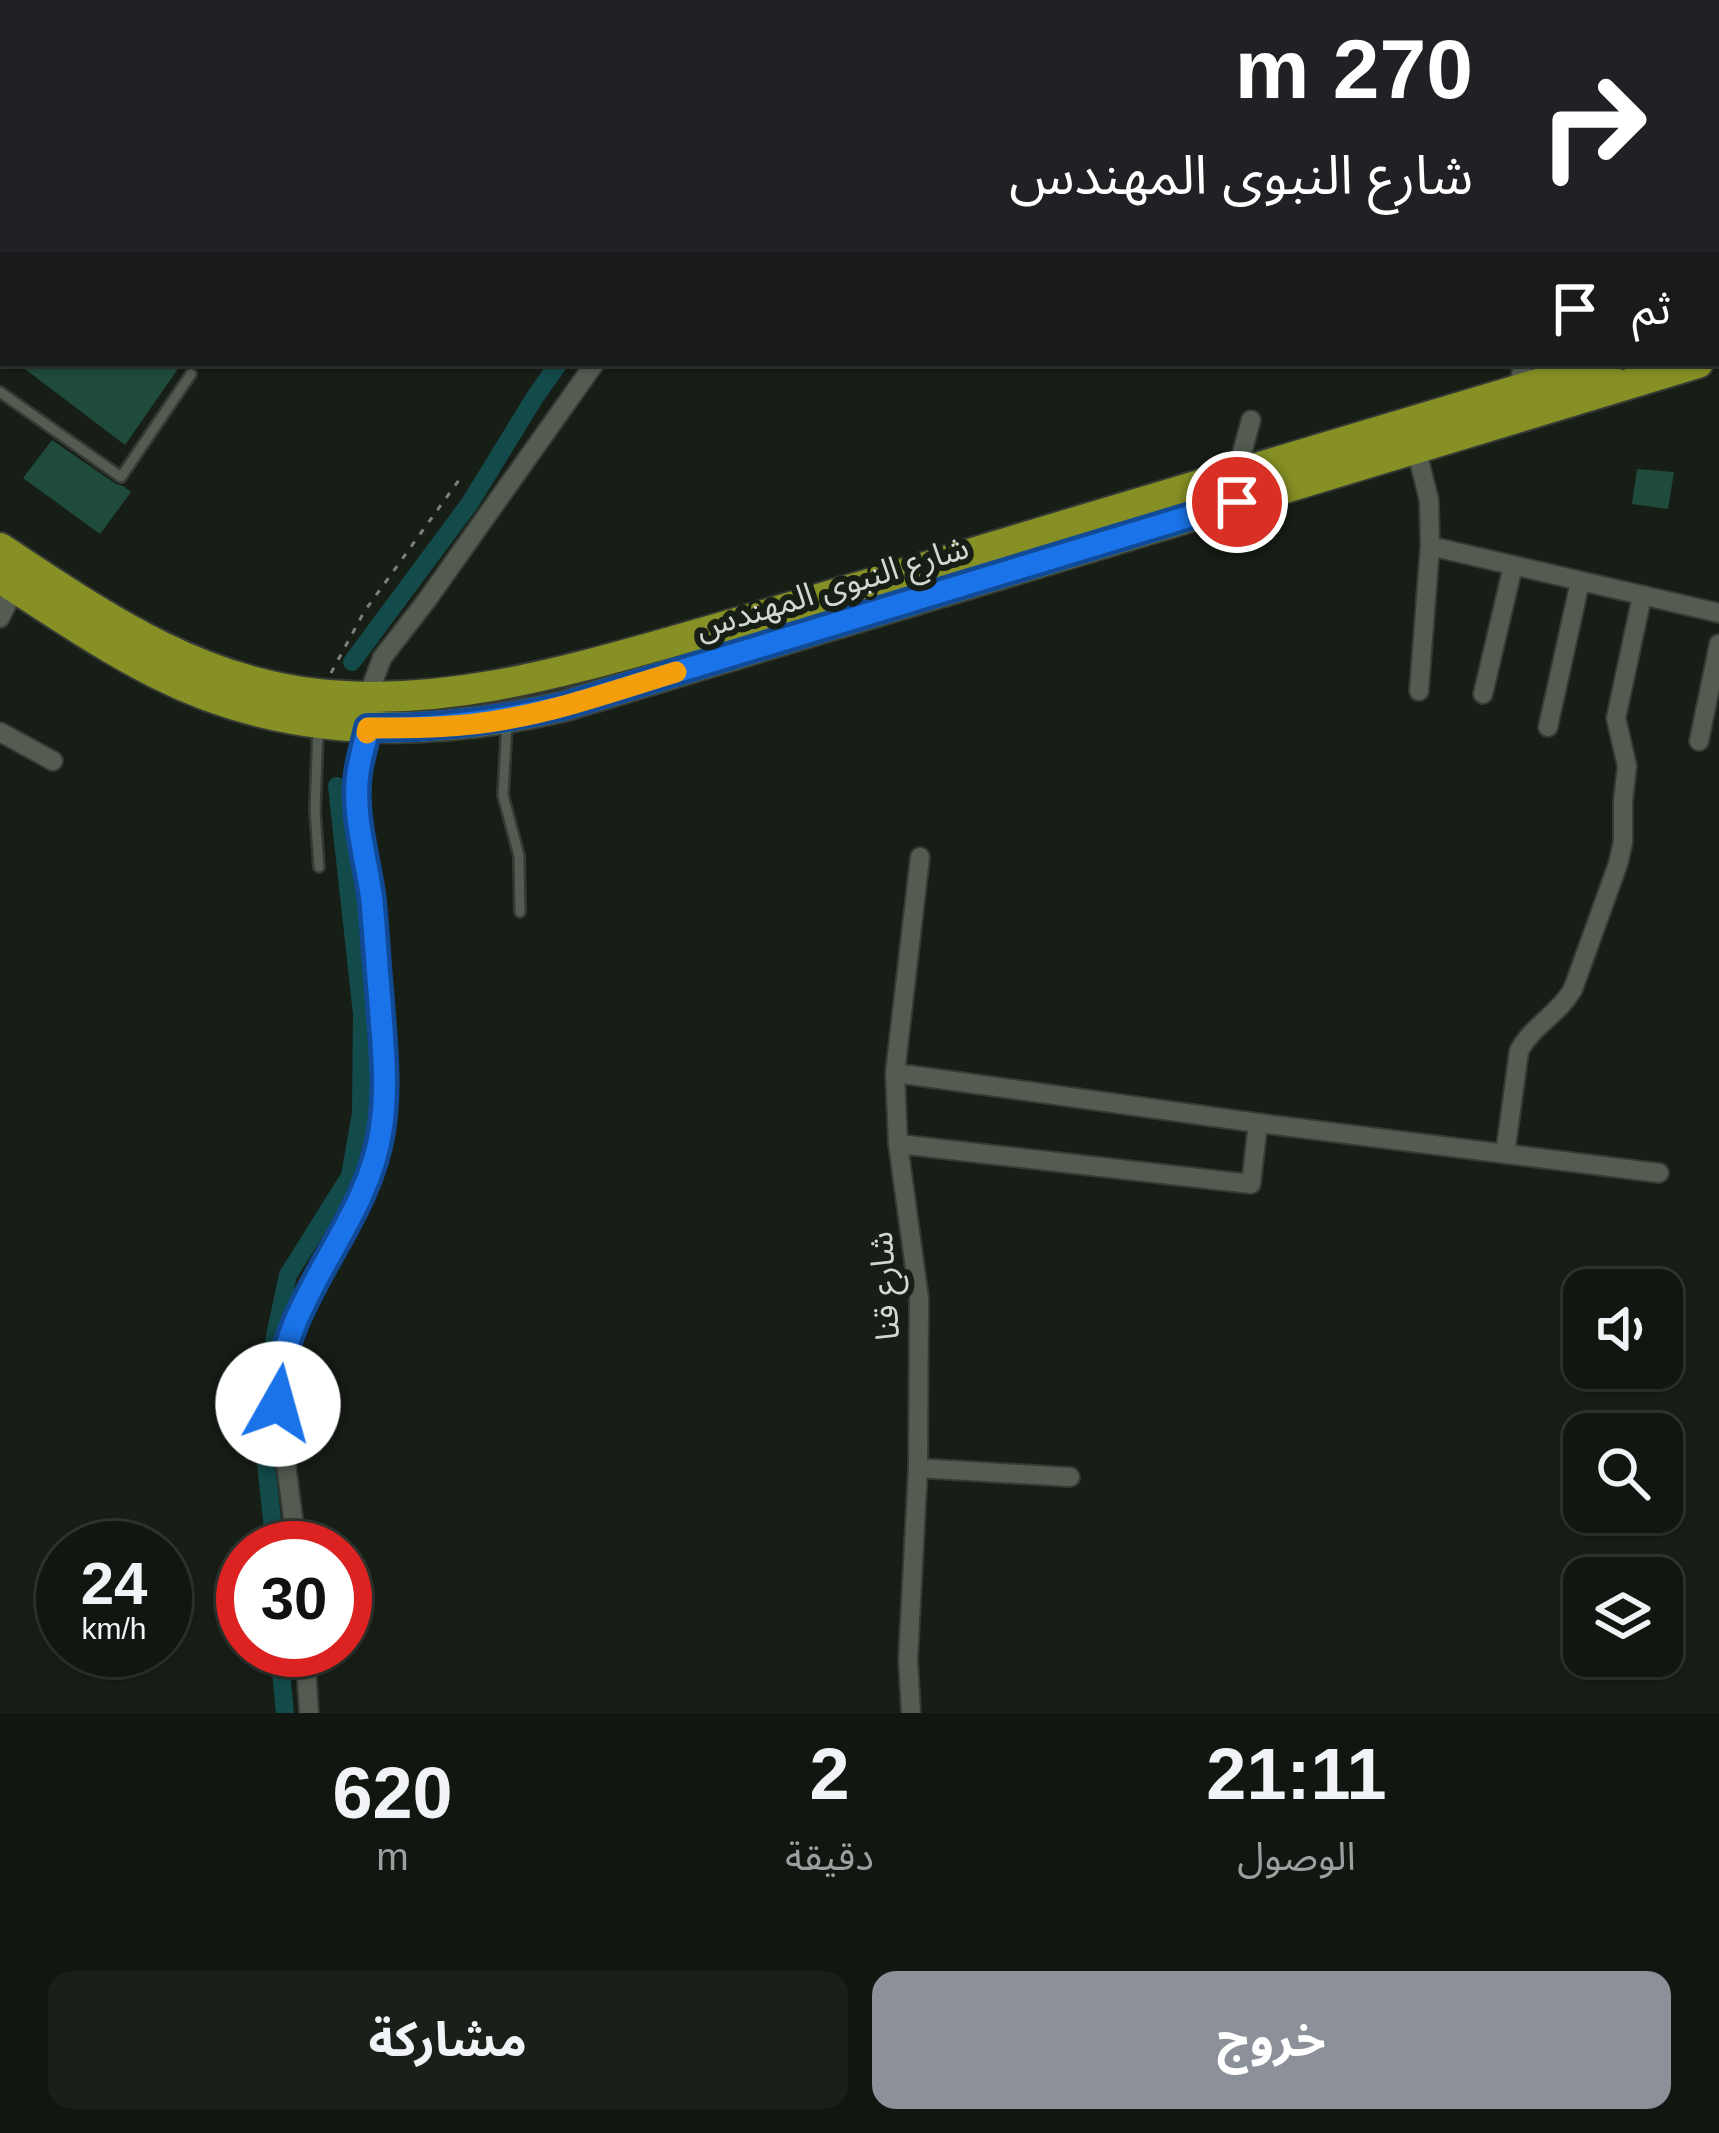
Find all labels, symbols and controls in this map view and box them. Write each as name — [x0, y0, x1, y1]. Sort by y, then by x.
text: 270 m — [1235, 22, 1473, 116]
icon: right — [1515, 48, 1671, 204]
text: شارع النبوى المهندس — [1009, 145, 1473, 205]
icon: arrive — [1542, 276, 1608, 342]
text: ثم — [1632, 283, 1671, 334]
pin — [1186, 451, 1288, 553]
icon: arrive — [1204, 469, 1270, 535]
street label: شارع النبوى المهندس — [691, 528, 975, 652]
street label: شارع قنا — [862, 1230, 912, 1342]
map controls — [1563, 1269, 1683, 1677]
button: sound — [1563, 1269, 1683, 1389]
position arrow — [215, 1341, 341, 1467]
button: search — [1563, 1413, 1683, 1533]
speed limit sign: 30 — [216, 1521, 372, 1677]
text: 24 — [81, 1550, 147, 1617]
button: layers — [1563, 1557, 1683, 1677]
text: km/h — [81, 1612, 147, 1645]
text: 2 — [809, 1734, 850, 1814]
text: 21:11 — [1206, 1734, 1387, 1814]
text: 620 — [332, 1753, 453, 1833]
text: m — [376, 1835, 409, 1878]
text: دقيقة — [785, 1835, 874, 1878]
text: الوصول — [1237, 1835, 1356, 1878]
button: مشاركة — [48, 1971, 848, 2109]
button: خروج — [872, 1971, 1671, 2109]

